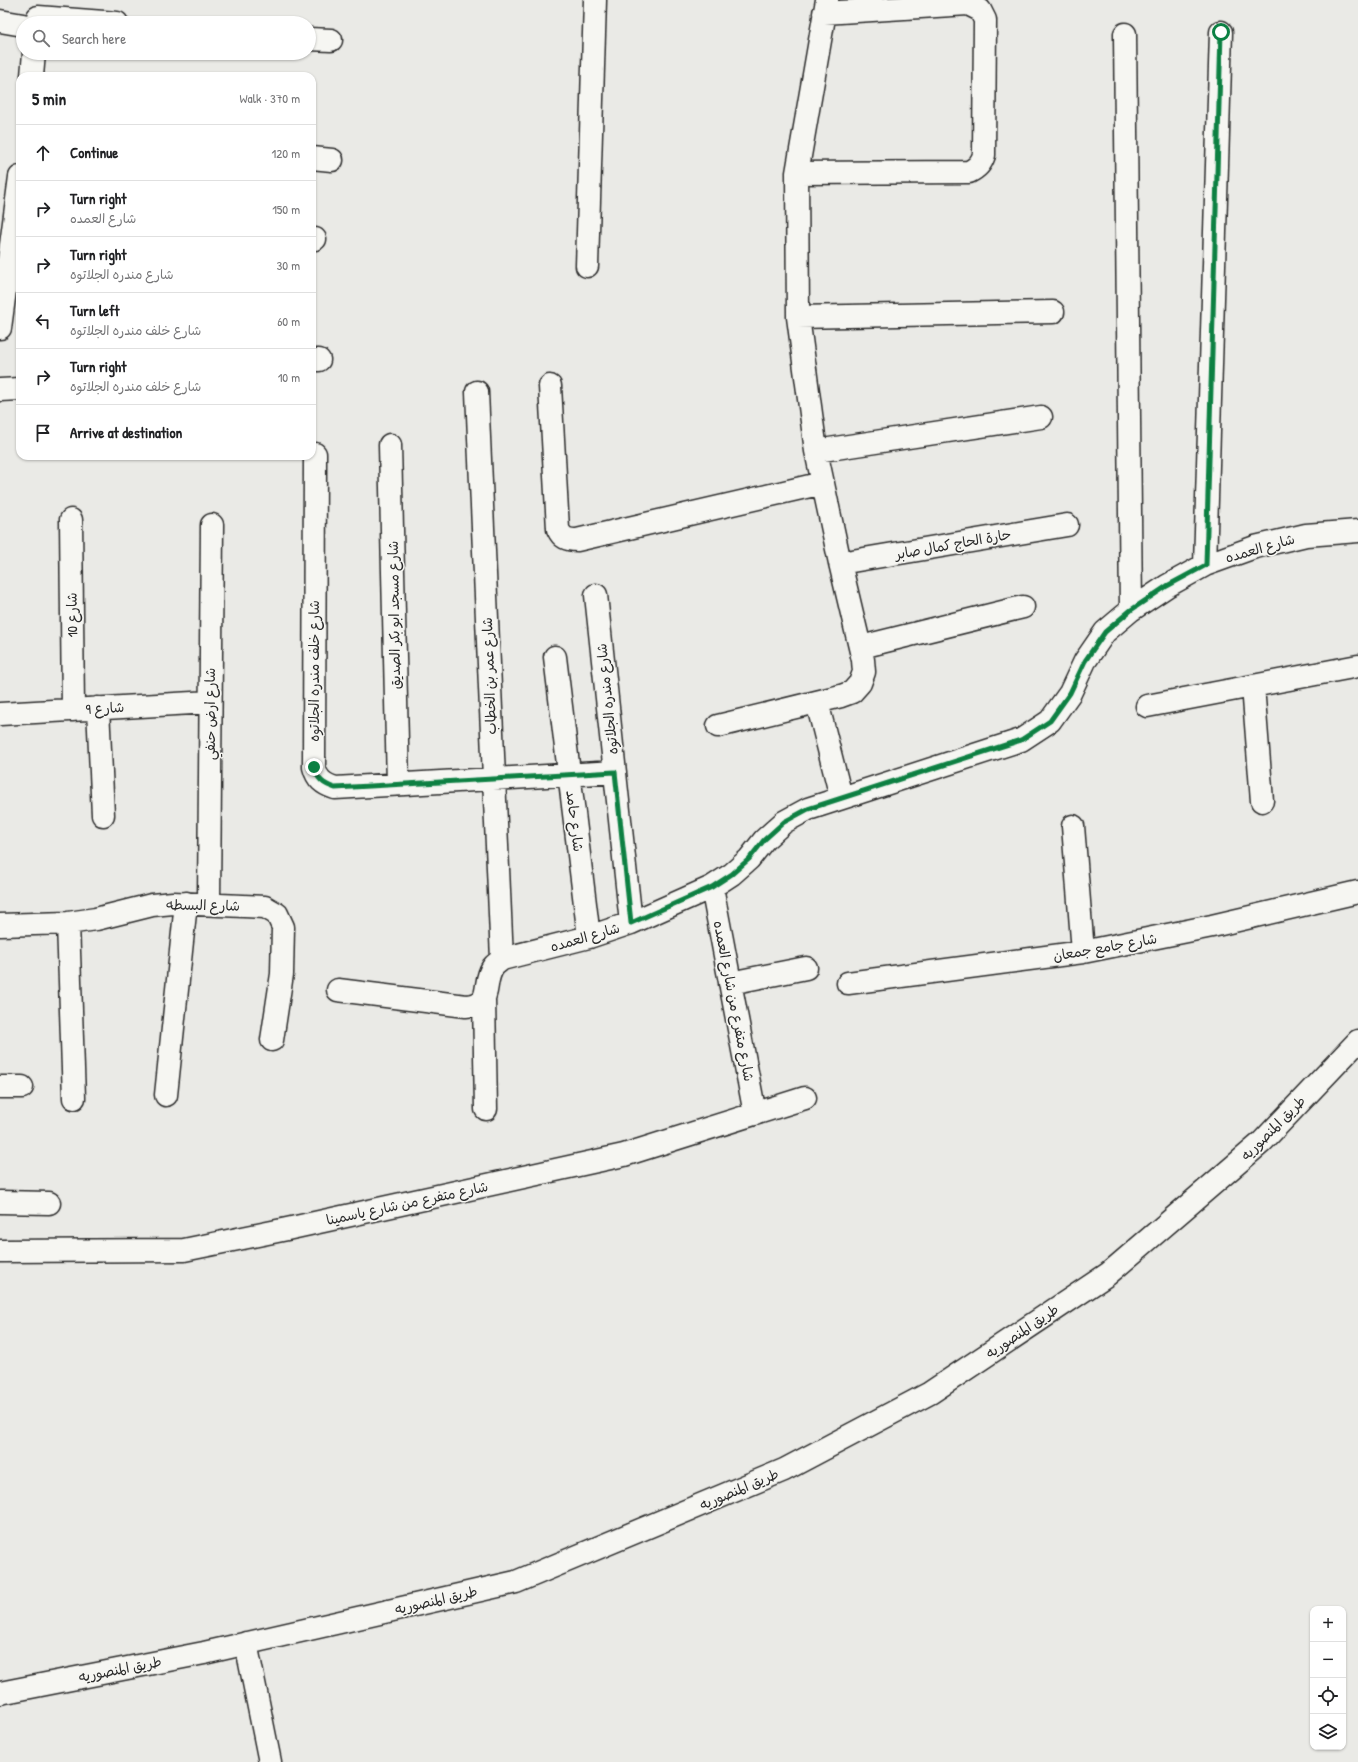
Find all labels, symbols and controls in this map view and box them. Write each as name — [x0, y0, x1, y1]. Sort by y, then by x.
search box — [16, 16, 316, 60]
route start — [1212, 23, 1230, 41]
icon: search — [30, 27, 52, 49]
text: Search here — [62, 28, 126, 49]
text: 5 min — [32, 87, 66, 110]
text: Walk · 370 m — [240, 89, 300, 107]
icon: ahead — [32, 142, 54, 164]
text: Continue — [70, 142, 118, 163]
text: 120 m — [272, 144, 300, 162]
text: Turn right — [70, 188, 126, 209]
icon: right — [32, 198, 54, 220]
text: 150 m — [272, 200, 300, 218]
text: شارع العمده — [70, 209, 136, 227]
text: Turn right — [70, 244, 126, 265]
icon: right — [32, 254, 54, 276]
text: 30 m — [277, 256, 300, 274]
text: شارع مندره الجلاتوه — [70, 265, 174, 283]
text: Turn left — [70, 300, 120, 321]
icon: left — [32, 310, 54, 332]
text: 60 m — [277, 312, 300, 330]
text: شارع خلف مندره الجلاتوه — [70, 321, 201, 339]
text: Turn right — [70, 356, 126, 377]
icon: right — [32, 366, 54, 388]
text: 10 m — [278, 368, 300, 386]
text: شارع خلف مندره الجلاتوه — [70, 377, 201, 395]
icon: arrive — [32, 422, 54, 444]
text: Arrive at destination — [70, 422, 182, 443]
street label: حارة الحاج كمال صابر — [892, 524, 1013, 564]
street label: شارع العمده — [1223, 529, 1297, 567]
street label: شارع مسجد ابو بكر الصديق — [383, 541, 405, 689]
street label: شارع 10 — [62, 592, 82, 638]
street label: شارع خلف مندره الجلاتوه — [304, 600, 324, 742]
street label: شارع عمر بن الخطاب — [477, 617, 501, 735]
street label: شارع مندره الجلاتوه — [591, 643, 623, 755]
street label: شارع ارض حنفي — [200, 668, 223, 760]
street label: شارع 9 — [85, 697, 125, 719]
route end — [305, 758, 323, 776]
street label: شارع حامد — [561, 789, 589, 853]
street label: شارع البسطه — [166, 894, 240, 916]
street label: شارع العمده — [548, 918, 622, 956]
street label: شارع متفرع من شارع العمده — [708, 919, 759, 1083]
street label: شارع جامع جمعان — [1051, 928, 1159, 967]
street label: طريق المنصوريه — [1236, 1091, 1309, 1164]
street label: شارع متفرع من شارع ياسمينا — [324, 1176, 490, 1231]
street label: طريق المنصوريه — [982, 1299, 1062, 1362]
street label: طريق المنصوريه — [696, 1463, 781, 1514]
street label: طريق المنصوريه — [393, 1581, 479, 1618]
map controls — [1310, 1606, 1346, 1750]
button: + — [1310, 1606, 1346, 1642]
button: − — [1310, 1642, 1346, 1678]
street label: طريق المنصوريه — [77, 1651, 163, 1686]
button: locate — [1310, 1678, 1346, 1714]
button: layers — [1310, 1714, 1346, 1750]

